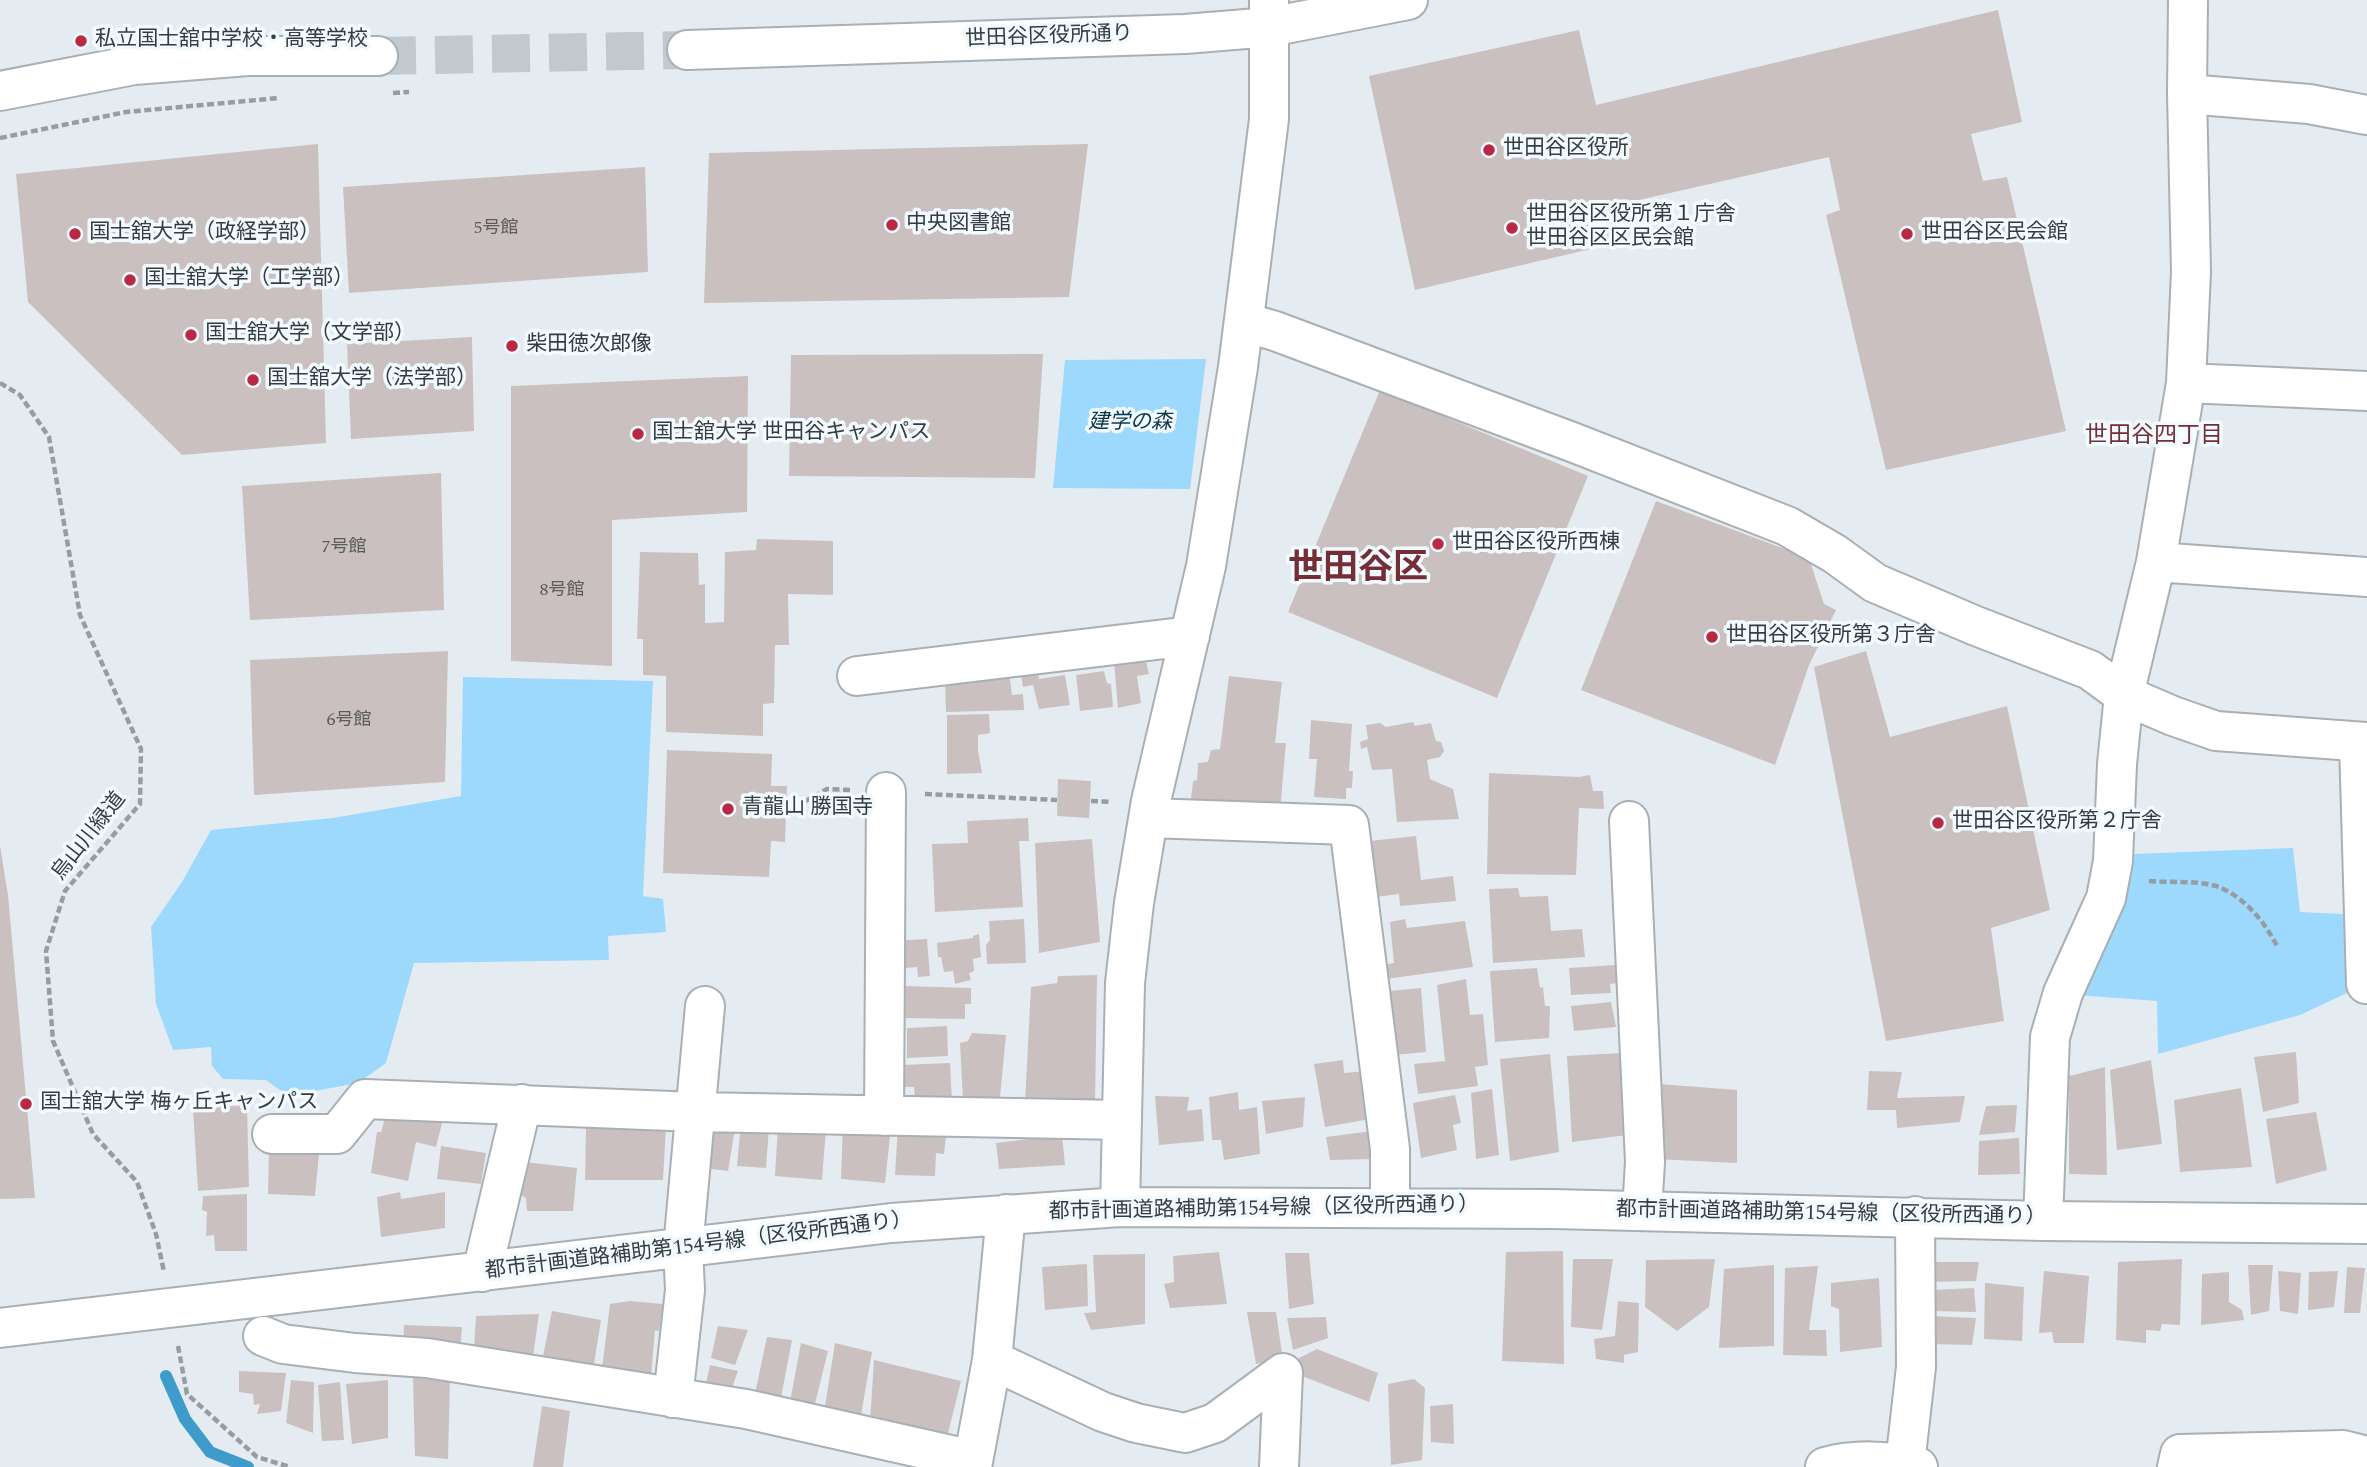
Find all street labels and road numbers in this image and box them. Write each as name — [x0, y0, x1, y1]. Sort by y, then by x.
street label: 世田谷区役所通り — [965, 22, 1133, 54]
street label: 烏山川緑道 — [48, 788, 132, 886]
street label: 都市計画道路補助第154号線（区役所西通り） — [1049, 1194, 1479, 1226]
street label: 都市計画道路補助第154号線（区役所西通り） — [1616, 1199, 2046, 1231]
street label: 都市計画道路補助第154号線（区役所西通り） — [484, 1208, 914, 1286]

